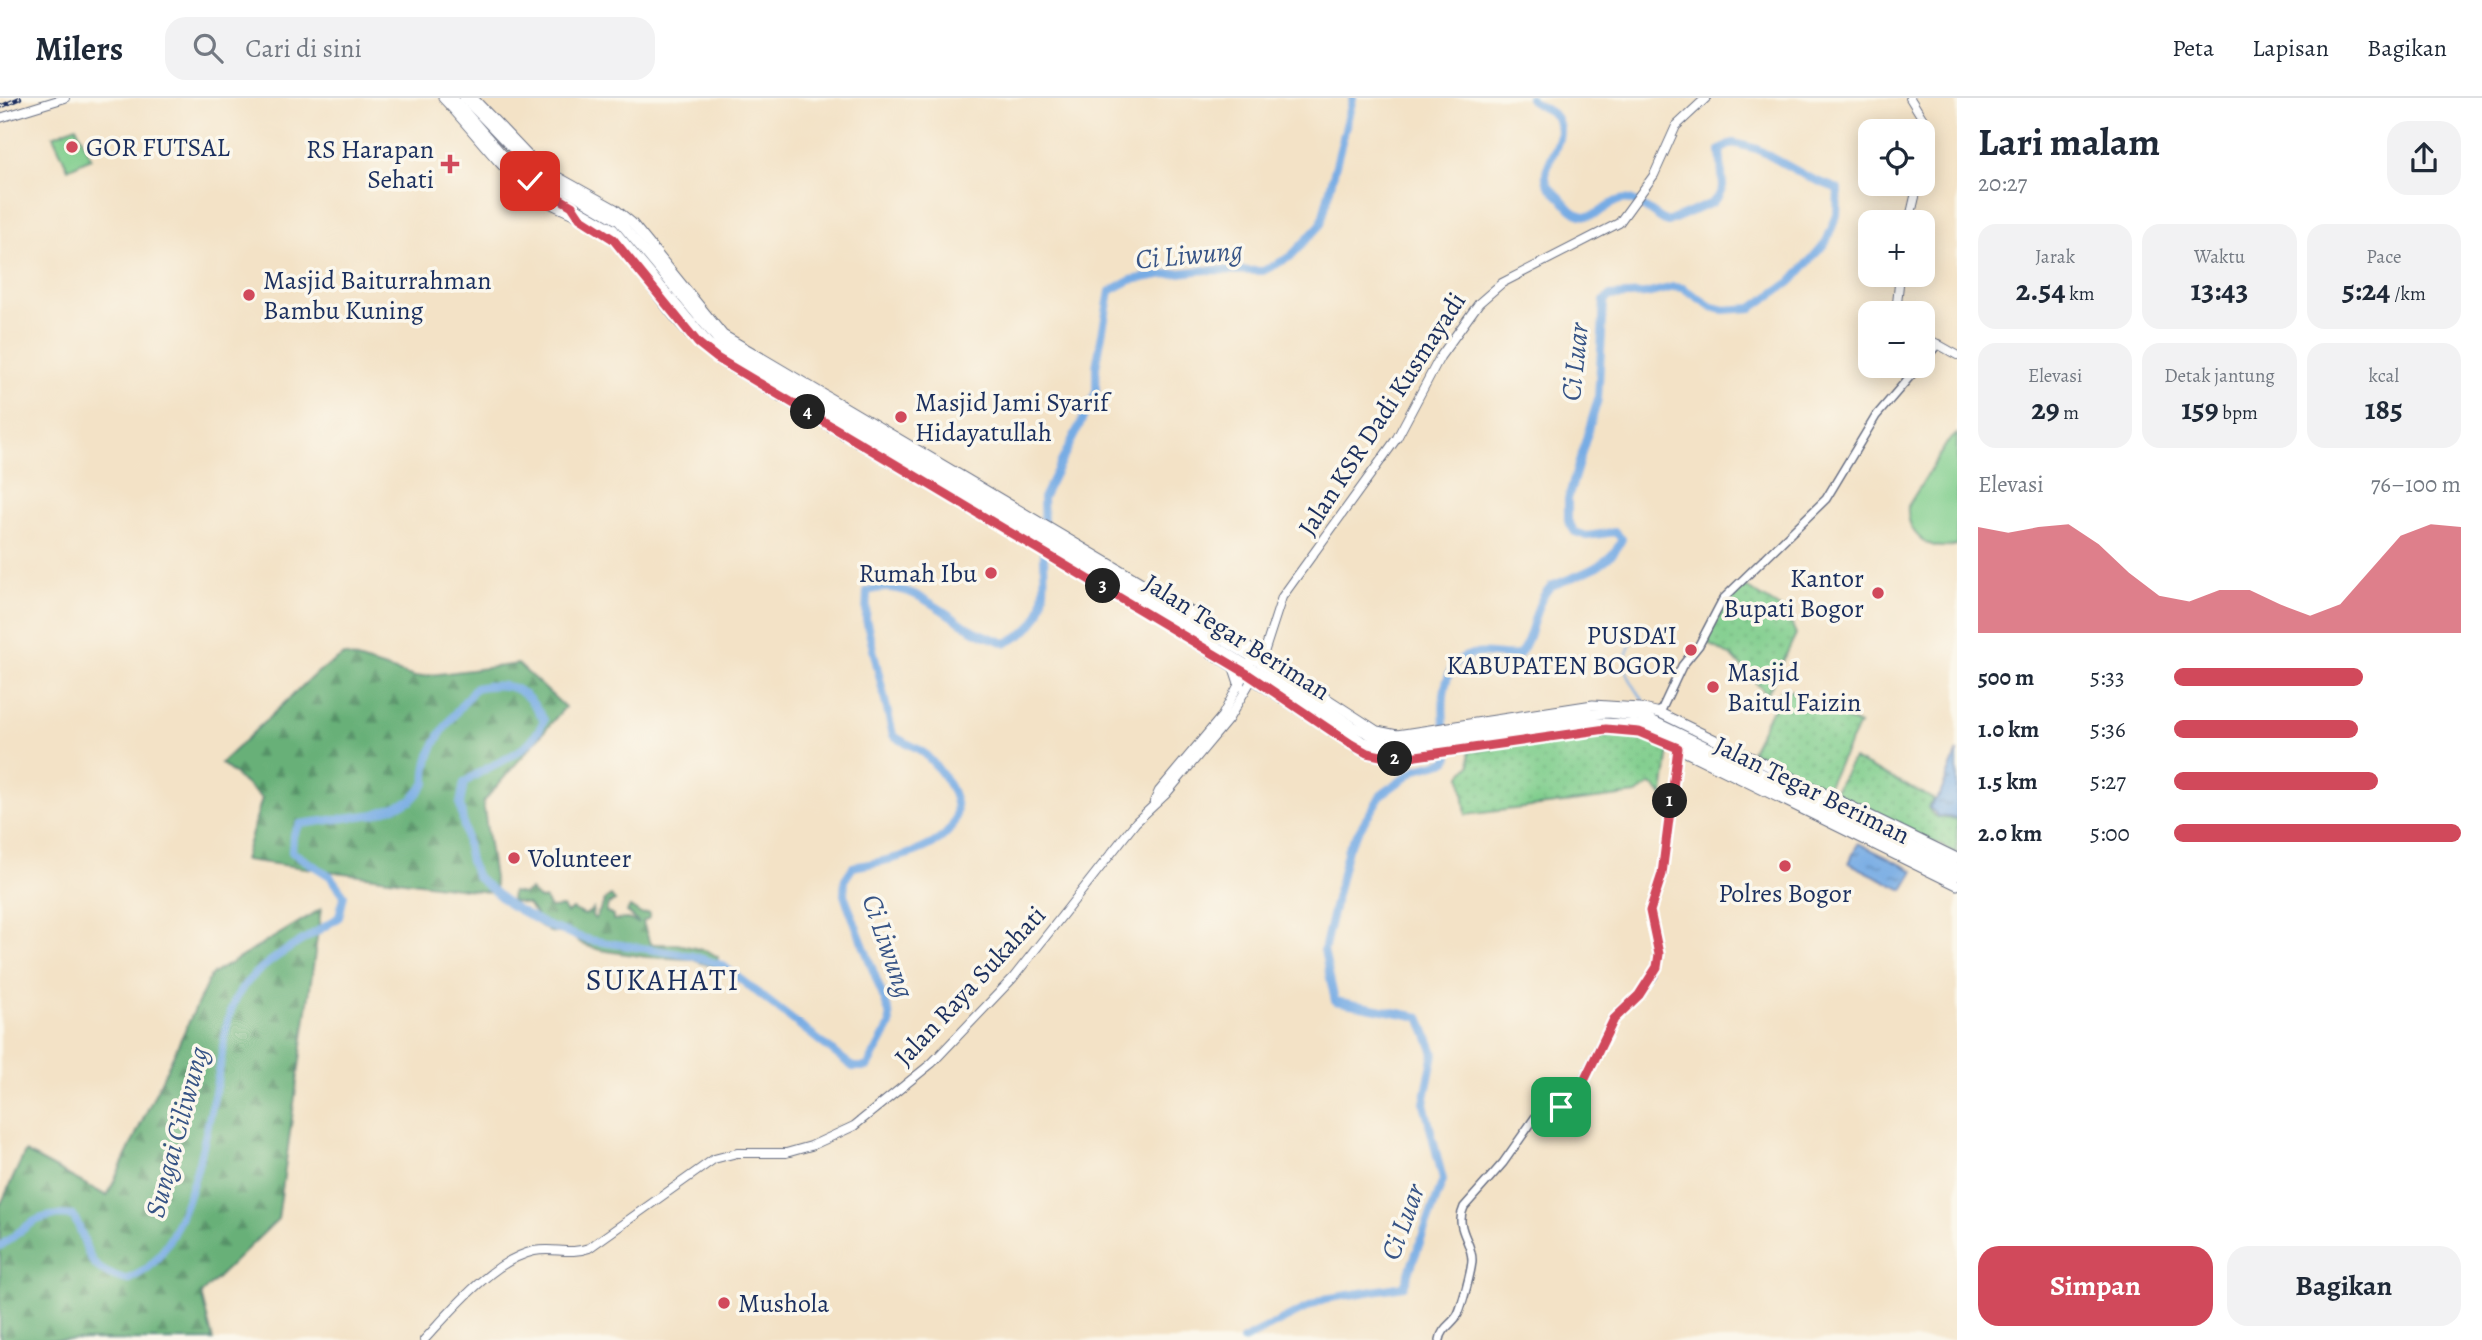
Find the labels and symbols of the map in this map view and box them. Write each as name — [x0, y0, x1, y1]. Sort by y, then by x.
place label: GOR FUTSAL — [86, 130, 231, 165]
place label: RS Harapan Sehati — [306, 132, 434, 197]
marker: GOR FUTSAL — [64, 139, 80, 155]
pin — [500, 151, 560, 211]
marker: RS Harapan Sehati — [440, 154, 460, 174]
water label: Ci Liwung — [1134, 231, 1245, 279]
place label: Masjid Baiturrahman Bambu Kuning — [263, 263, 492, 328]
street label: Jalan KSR Dadi Kusmayadi — [1290, 285, 1474, 543]
marker: Masjid Baiturrahman Bambu Kuning — [241, 287, 257, 303]
water label: Ci Luar — [1552, 320, 1598, 403]
place label: Masjid Jami Syarif Hidayatullah — [915, 385, 1112, 450]
pin: 4 — [790, 394, 826, 430]
marker: Masjid Jami Syarif Hidayatullah — [893, 409, 909, 425]
place label: Rumah Ibu — [858, 556, 978, 591]
place label: Kantor Bupati Bogor — [1723, 561, 1864, 626]
marker: Rumah Ibu — [983, 565, 999, 581]
street label: Jalan Tegar Beriman — [1137, 566, 1337, 708]
pin: 3 — [1086, 568, 1120, 603]
marker: Kantor Bupati Bogor — [1870, 585, 1886, 601]
place label: PUSDA'I KABUPATEN BOGOR — [1446, 618, 1677, 683]
marker: PUSDA'I KABUPATEN BOGOR — [1683, 642, 1699, 658]
place label: Masjid Baitul Faizin — [1727, 655, 1861, 720]
marker: Masjid Baitul Faizin — [1705, 679, 1721, 695]
street label: Jalan Tegar Beriman — [1708, 727, 1916, 853]
pin: 2 — [1378, 742, 1412, 776]
pin: 1 — [1652, 784, 1688, 818]
place label: Volunteer — [527, 841, 631, 876]
marker: Volunteer — [506, 850, 522, 866]
marker: Polres Bogor — [1777, 858, 1793, 874]
place label: Polres Bogor — [1718, 876, 1852, 911]
water label: Ci Liwung — [853, 889, 924, 1003]
street label: Jalan Raya Sukahati — [886, 898, 1054, 1074]
district label: SUKAHATI — [586, 960, 740, 1000]
water label: Sungai Ciliwung — [136, 1042, 218, 1222]
pin — [1531, 1077, 1591, 1137]
water label: Ci Luar — [1372, 1178, 1435, 1265]
place label: Mushola — [738, 1286, 829, 1321]
marker: Mushola — [716, 1295, 732, 1311]

